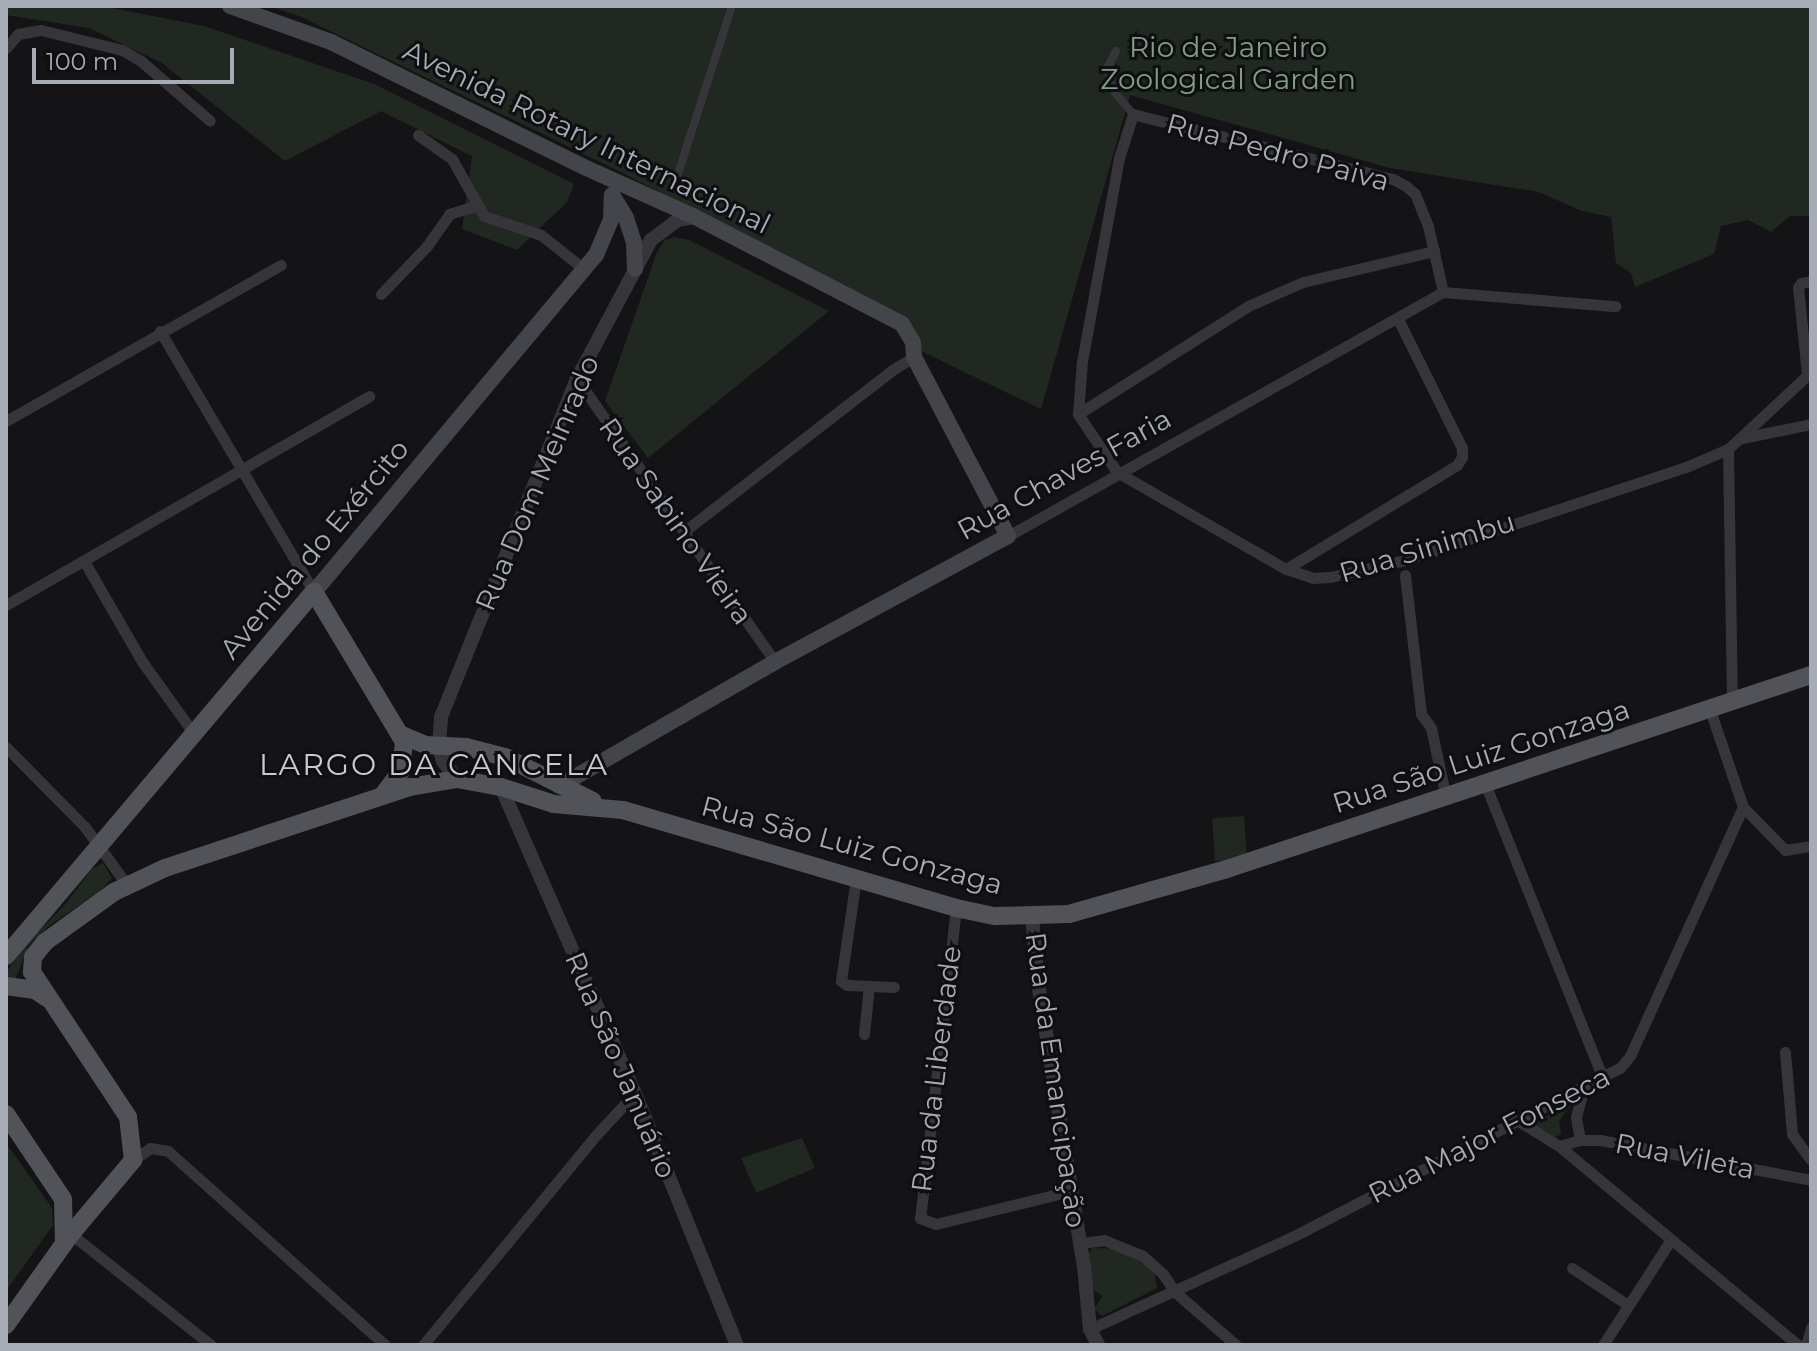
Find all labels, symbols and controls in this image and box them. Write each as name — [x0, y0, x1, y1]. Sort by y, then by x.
park label: Rio de Janeiro Zoological Garden — [1100, 30, 1356, 96]
scale bar — [36, 32, 238, 82]
street label: Avenida Rotary Internacional — [398, 33, 776, 241]
text: 100 m — [46, 47, 118, 76]
street label: Rua Pedro Paiva — [1163, 106, 1393, 198]
street label: Rua Dom Meinrado — [468, 350, 606, 616]
street label: Rua Chaves Faria — [951, 401, 1177, 547]
street label: Rua Sabino Vieira — [592, 411, 760, 631]
street label: Avenida do Exército — [212, 432, 416, 666]
street label: Rua Sinimbu — [1335, 504, 1519, 590]
street label: Rua São Luiz Gonzaga — [1328, 692, 1634, 820]
district label: LARGO DA CANCELA — [259, 747, 609, 783]
street label: Rua São Luiz Gonzaga — [698, 789, 1006, 901]
street label: Rua da Emancipação — [1019, 930, 1093, 1230]
street label: Rua da Liberdade — [904, 944, 968, 1194]
street label: Rua São Januário — [558, 947, 684, 1183]
street label: Rua Major Fonseca — [1363, 1060, 1615, 1210]
street label: Rua Vileta — [1612, 1126, 1758, 1186]

